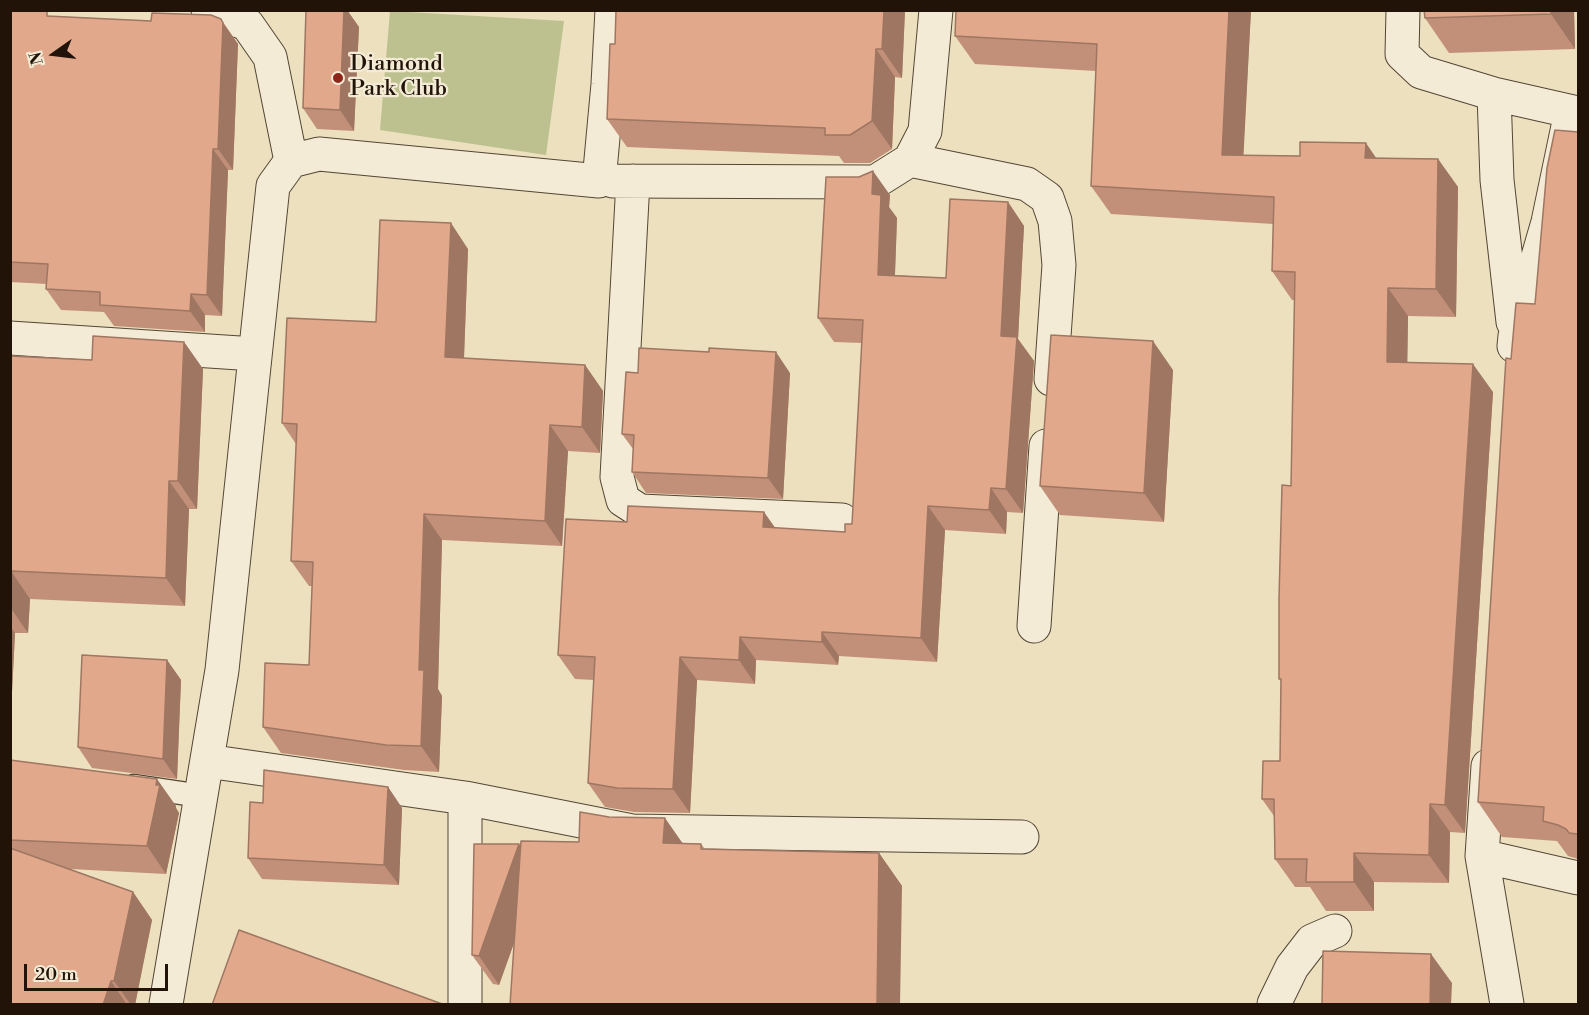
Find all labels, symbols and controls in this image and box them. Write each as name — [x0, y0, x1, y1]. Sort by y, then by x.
north arrow — [24, 24, 84, 84]
text: N — [25, 50, 48, 67]
place label: Diamond Park Club — [350, 52, 447, 104]
marker: Diamond Park Club — [331, 71, 345, 85]
scale bar — [27, 952, 171, 990]
text: 20 m — [35, 963, 77, 986]

